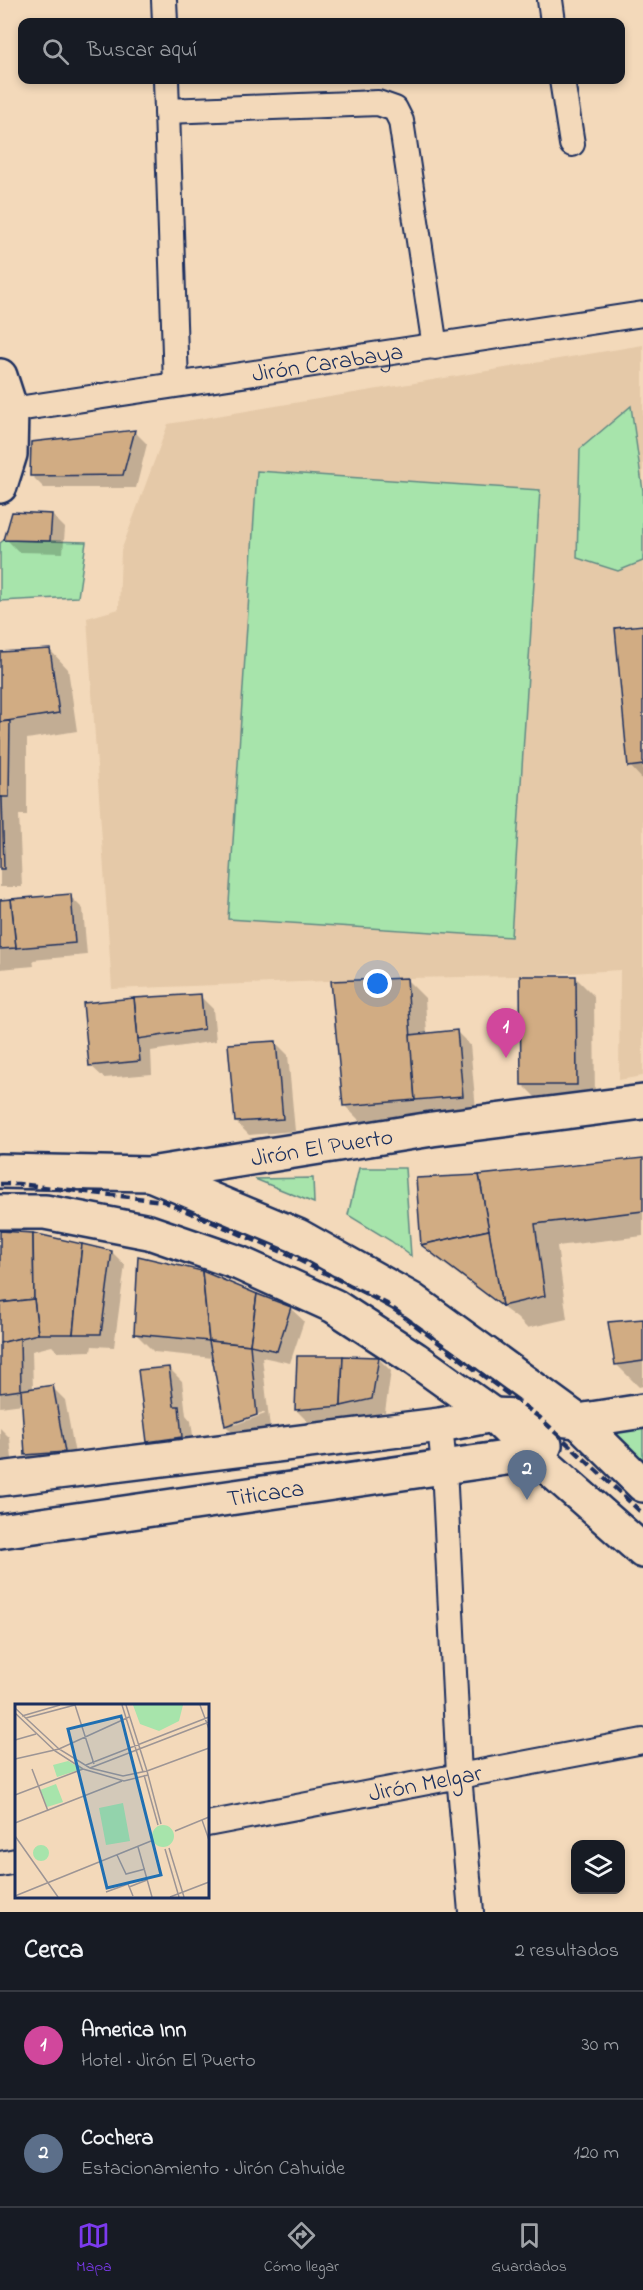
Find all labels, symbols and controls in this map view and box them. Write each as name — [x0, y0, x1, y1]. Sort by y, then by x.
search box — [18, 18, 625, 84]
icon: search — [39, 35, 72, 68]
text: Buscar aquí — [87, 35, 197, 67]
street label: Jirón Carabaya — [250, 336, 406, 393]
your location — [363, 969, 392, 998]
pin: 1 — [486, 1008, 526, 1058]
street label: Jirón El Puerto — [249, 1120, 396, 1178]
pin: 2 — [508, 1450, 546, 1500]
street label: Titicaca — [225, 1472, 307, 1518]
inset map — [15, 1704, 208, 1897]
street label: Jirón Melgar — [366, 1757, 486, 1813]
map controls — [571, 1840, 625, 1894]
button: layers — [571, 1840, 625, 1894]
text: Cerca — [24, 1932, 84, 1970]
text: 2 resultados — [515, 1937, 619, 1966]
text: America Inn — [81, 2015, 186, 2047]
text: 1 — [40, 2031, 47, 2060]
text: 30 m — [582, 2031, 619, 2060]
text: Hotel · Jirón El Puerto — [81, 2047, 256, 2076]
text: Cochera — [81, 2123, 153, 2155]
text: 2 — [39, 2139, 48, 2168]
text: 120 m — [574, 2139, 619, 2168]
text: Estacionamiento · Jirón Cahuide — [81, 2155, 345, 2184]
tab: Mapa — [76, 2219, 112, 2279]
tab: Cómo llegar — [264, 2219, 339, 2279]
tab: Guardados — [491, 2219, 567, 2279]

